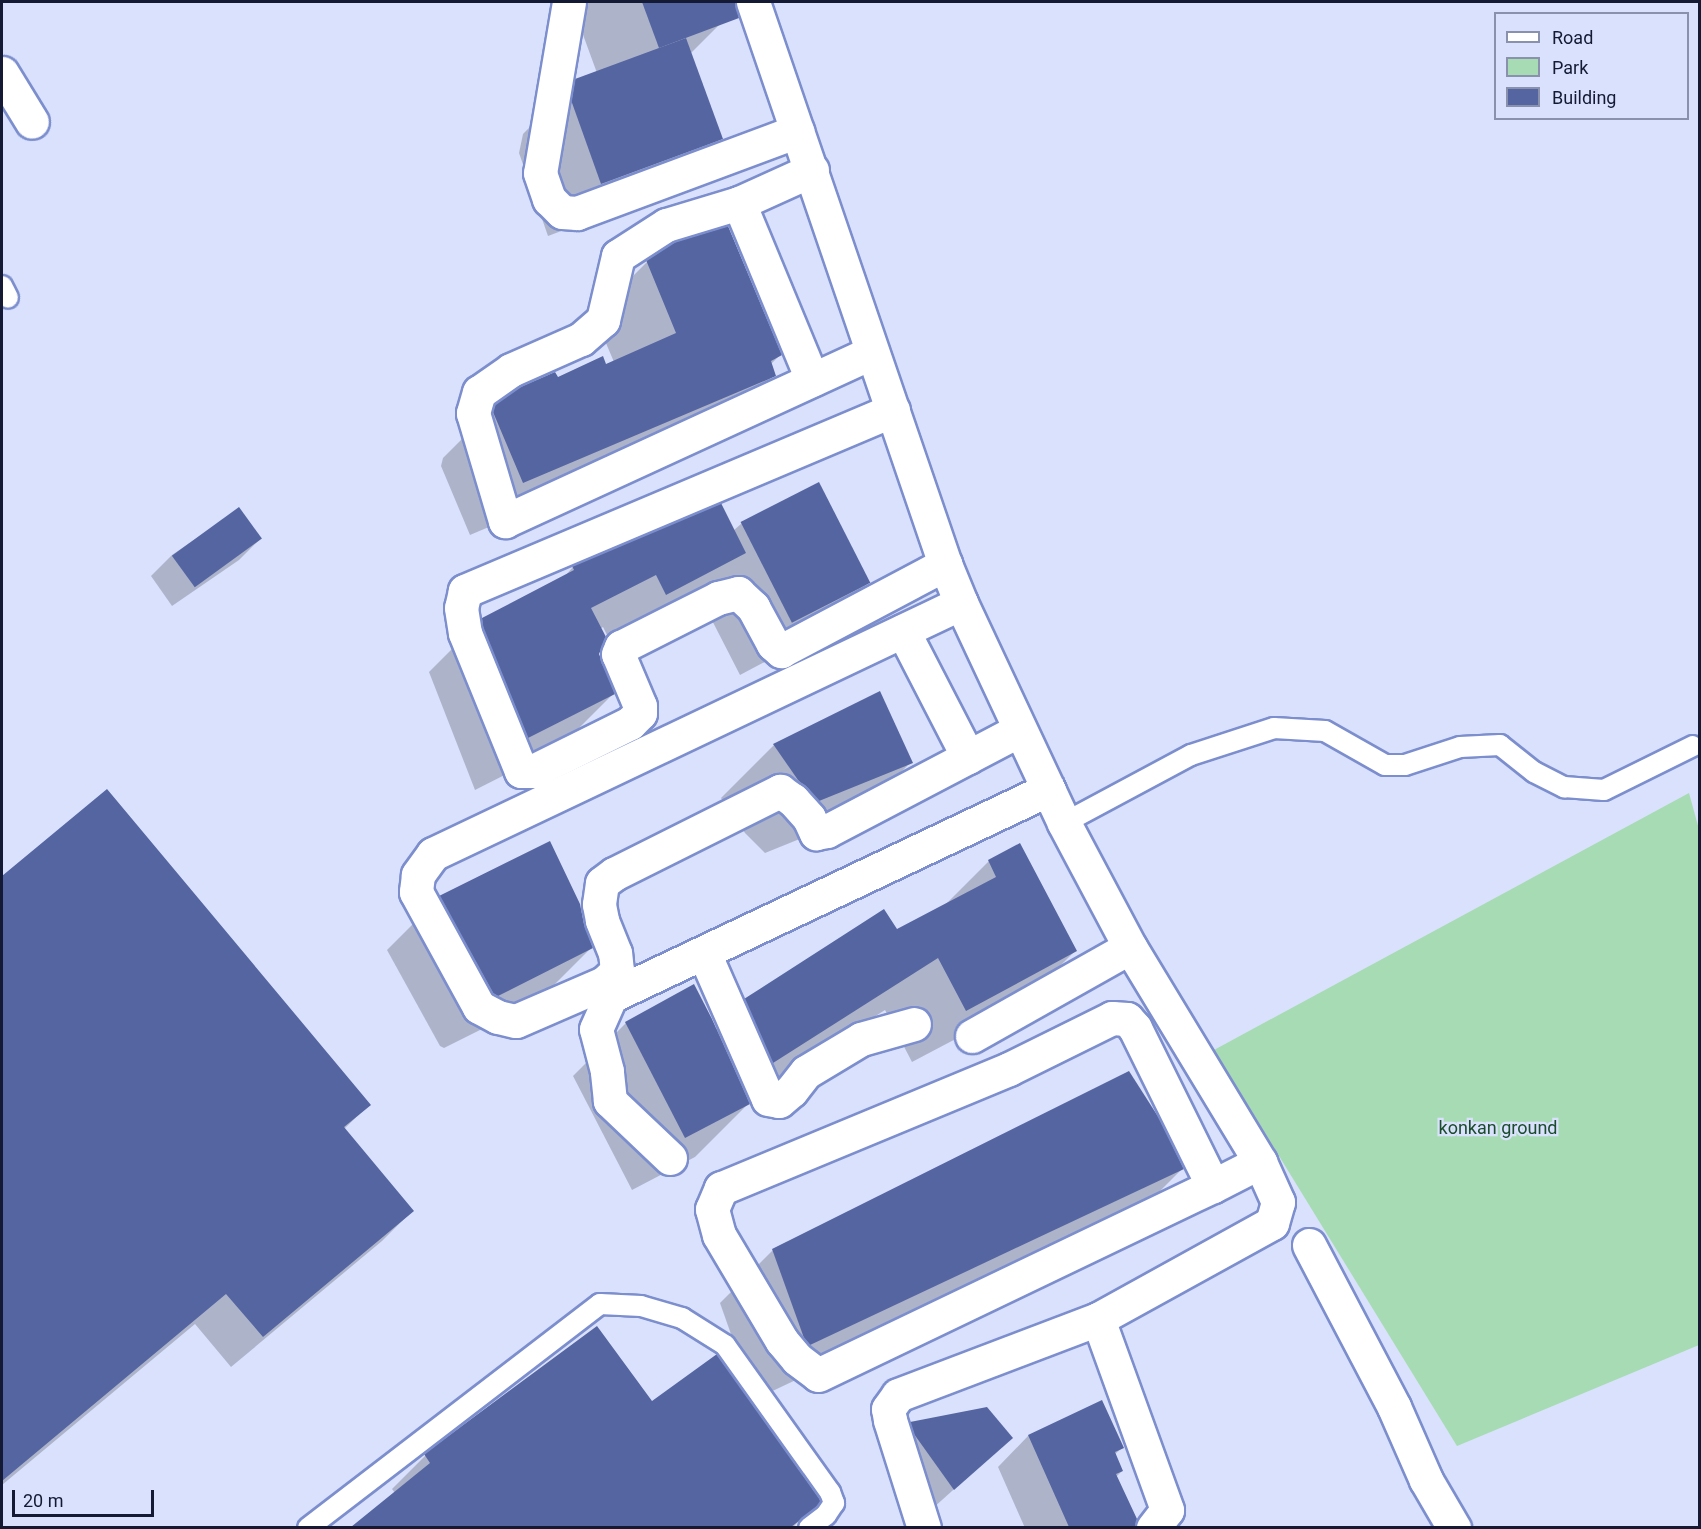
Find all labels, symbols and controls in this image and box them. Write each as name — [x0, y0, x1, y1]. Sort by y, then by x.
legend — [1494, 12, 1689, 120]
text: Road — [1552, 27, 1593, 48]
text: Park — [1552, 57, 1588, 78]
text: Building — [1552, 87, 1616, 108]
park label: konkan ground — [1439, 1117, 1557, 1139]
scale bar — [15, 1478, 158, 1516]
text: 20 m — [23, 1490, 63, 1511]

